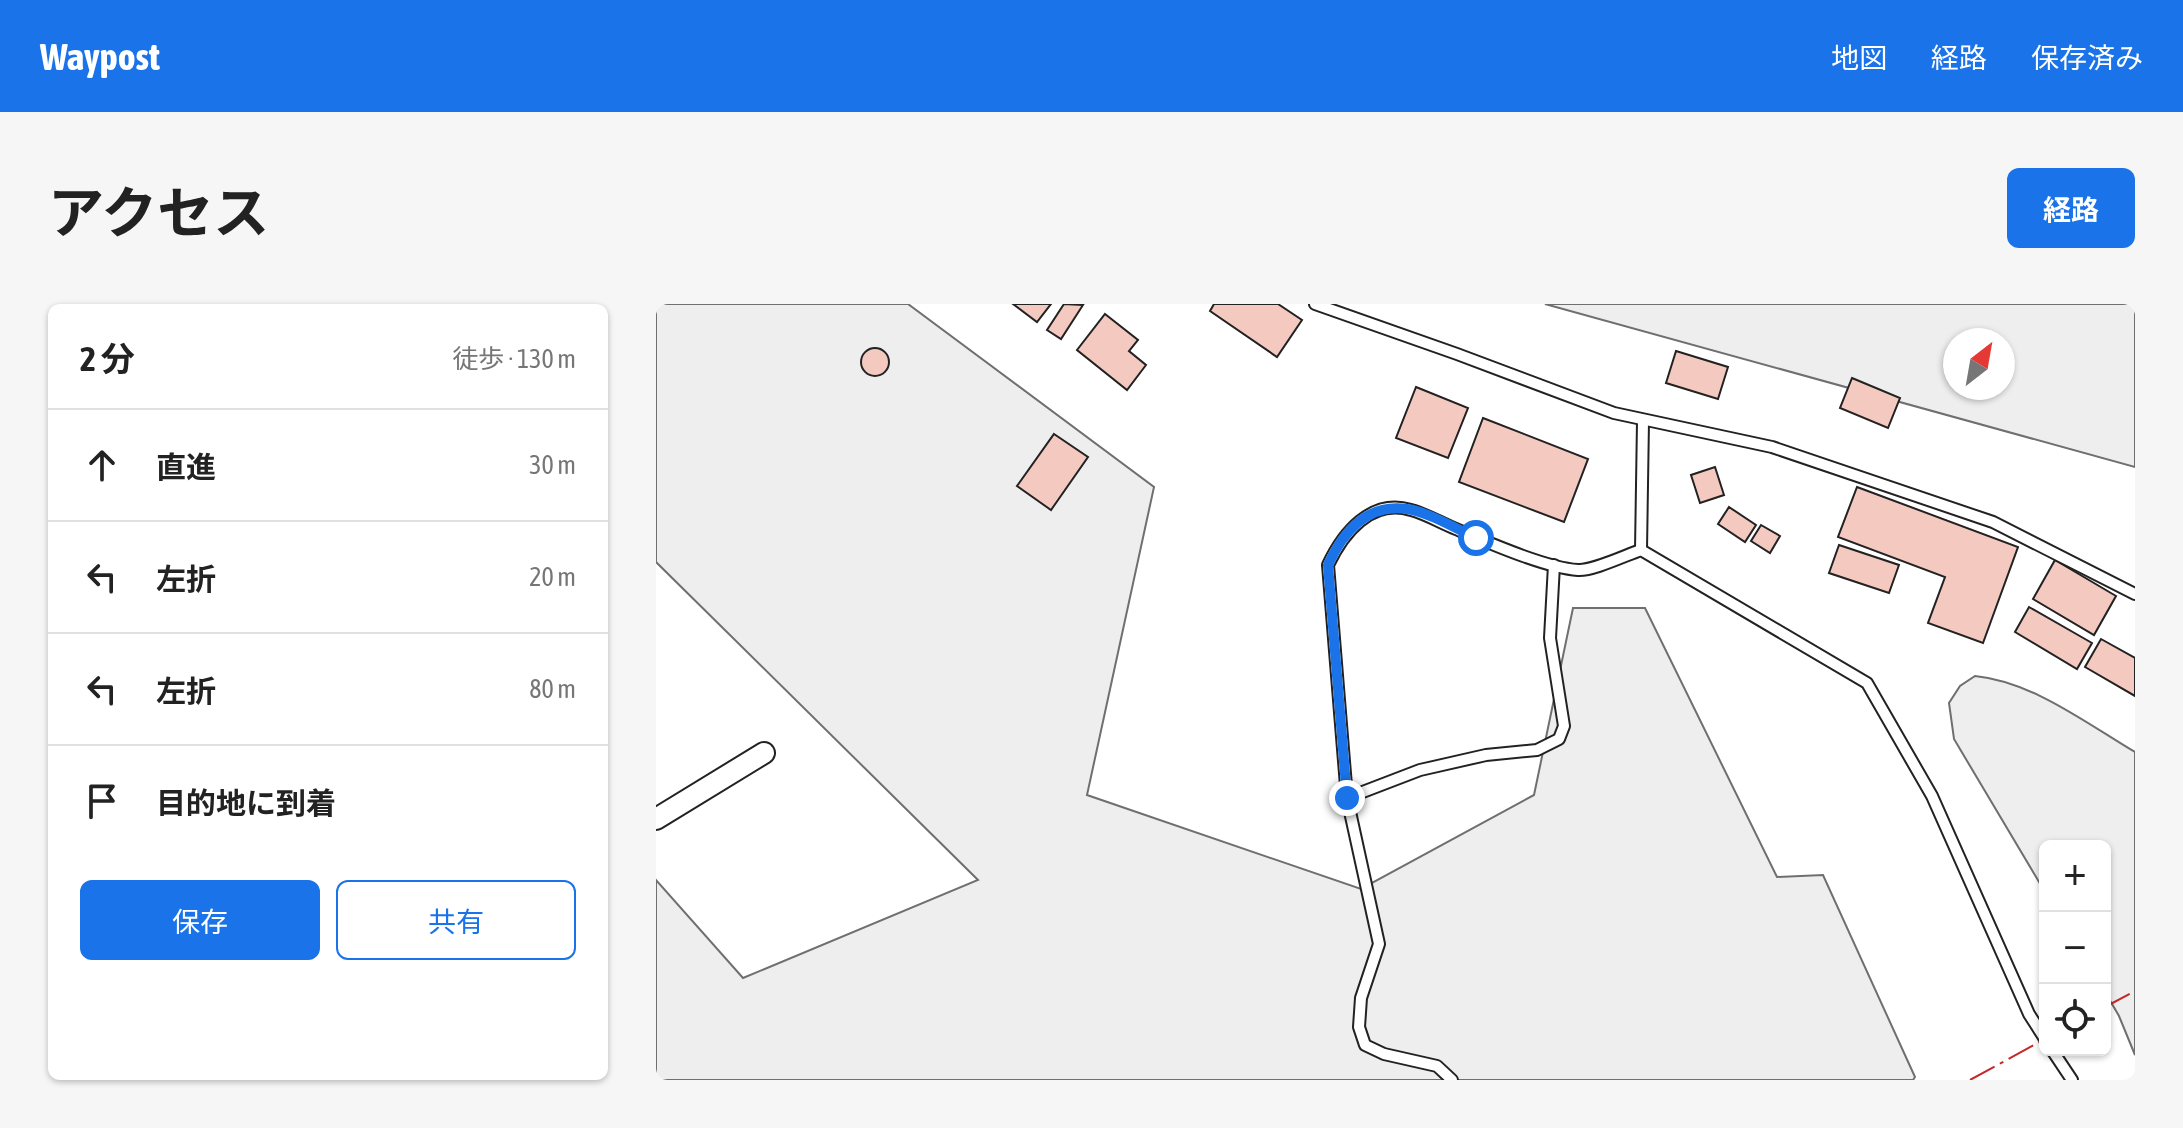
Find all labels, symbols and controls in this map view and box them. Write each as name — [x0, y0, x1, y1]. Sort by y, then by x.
text: Waypost — [40, 35, 160, 78]
text: 地図 — [1831, 42, 1887, 74]
text: 経路 — [1931, 42, 1987, 74]
text: 保存済み — [2031, 42, 2143, 74]
button: 経路 — [2007, 168, 2135, 248]
text: アクセス — [48, 181, 269, 245]
north arrow — [1943, 328, 2015, 400]
text: 2 分 — [80, 339, 135, 378]
text: 徒歩 · 130 m — [452, 344, 576, 374]
icon: ahead — [80, 443, 124, 487]
text: 直進 — [156, 450, 216, 484]
text: 30 m — [529, 450, 576, 480]
route start — [1458, 520, 1494, 556]
icon: left — [80, 555, 124, 599]
text: 左折 — [156, 562, 216, 596]
text: 20 m — [529, 562, 576, 592]
icon: left — [80, 667, 124, 711]
text: 左折 — [156, 674, 216, 708]
text: 80 m — [529, 674, 576, 704]
icon: arrive — [80, 779, 124, 823]
route end — [1329, 780, 1365, 816]
text: 目的地に到着 — [156, 786, 336, 820]
map controls — [2039, 840, 2111, 1056]
button: + — [2039, 840, 2111, 912]
button: 保存 — [80, 880, 320, 960]
button: 共有 — [336, 880, 576, 960]
button: − — [2039, 912, 2111, 984]
button: locate — [2039, 984, 2111, 1056]

